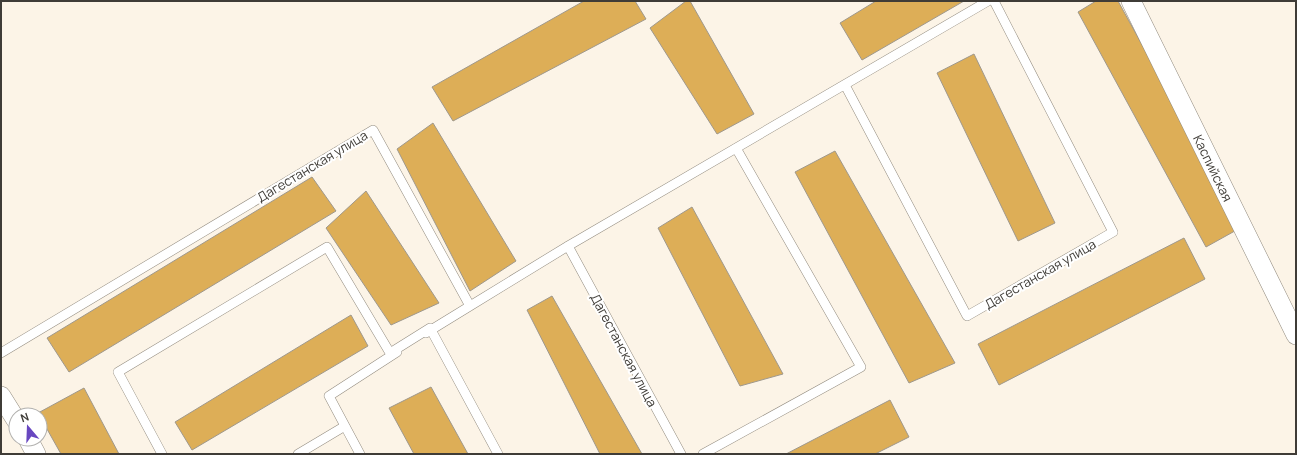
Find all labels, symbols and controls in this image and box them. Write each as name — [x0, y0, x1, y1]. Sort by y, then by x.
street label: Дагестанская улица — [253, 126, 371, 206]
street label: Каспийская — [1189, 132, 1237, 204]
street label: Дагестанская улица — [981, 235, 1099, 313]
street label: Дагестанская улица — [586, 290, 662, 410]
north arrow — [8, 407, 48, 447]
text: N — [18, 409, 31, 425]

